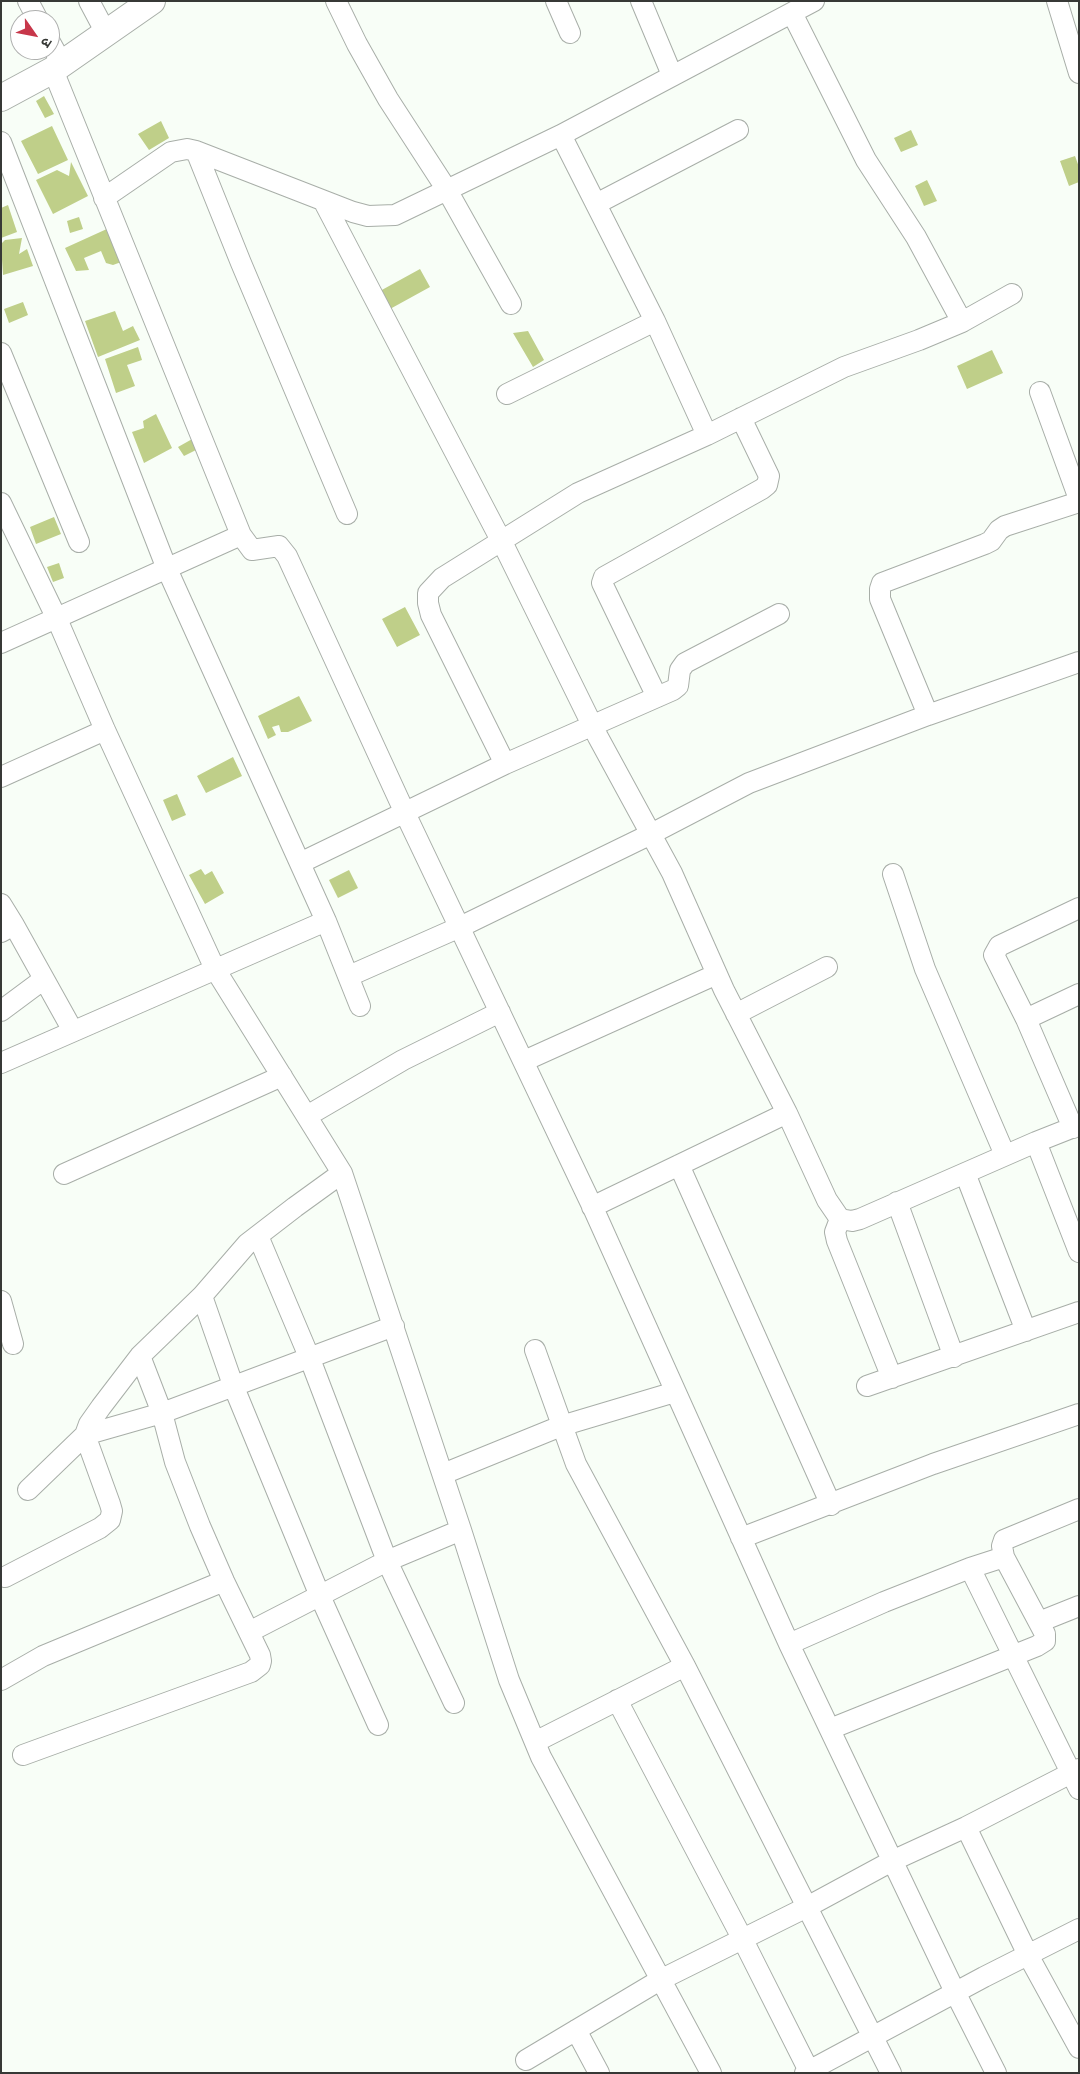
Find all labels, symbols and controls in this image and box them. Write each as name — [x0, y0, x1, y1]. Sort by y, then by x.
north arrow — [10, 10, 60, 60]
text: उ — [37, 34, 57, 51]

